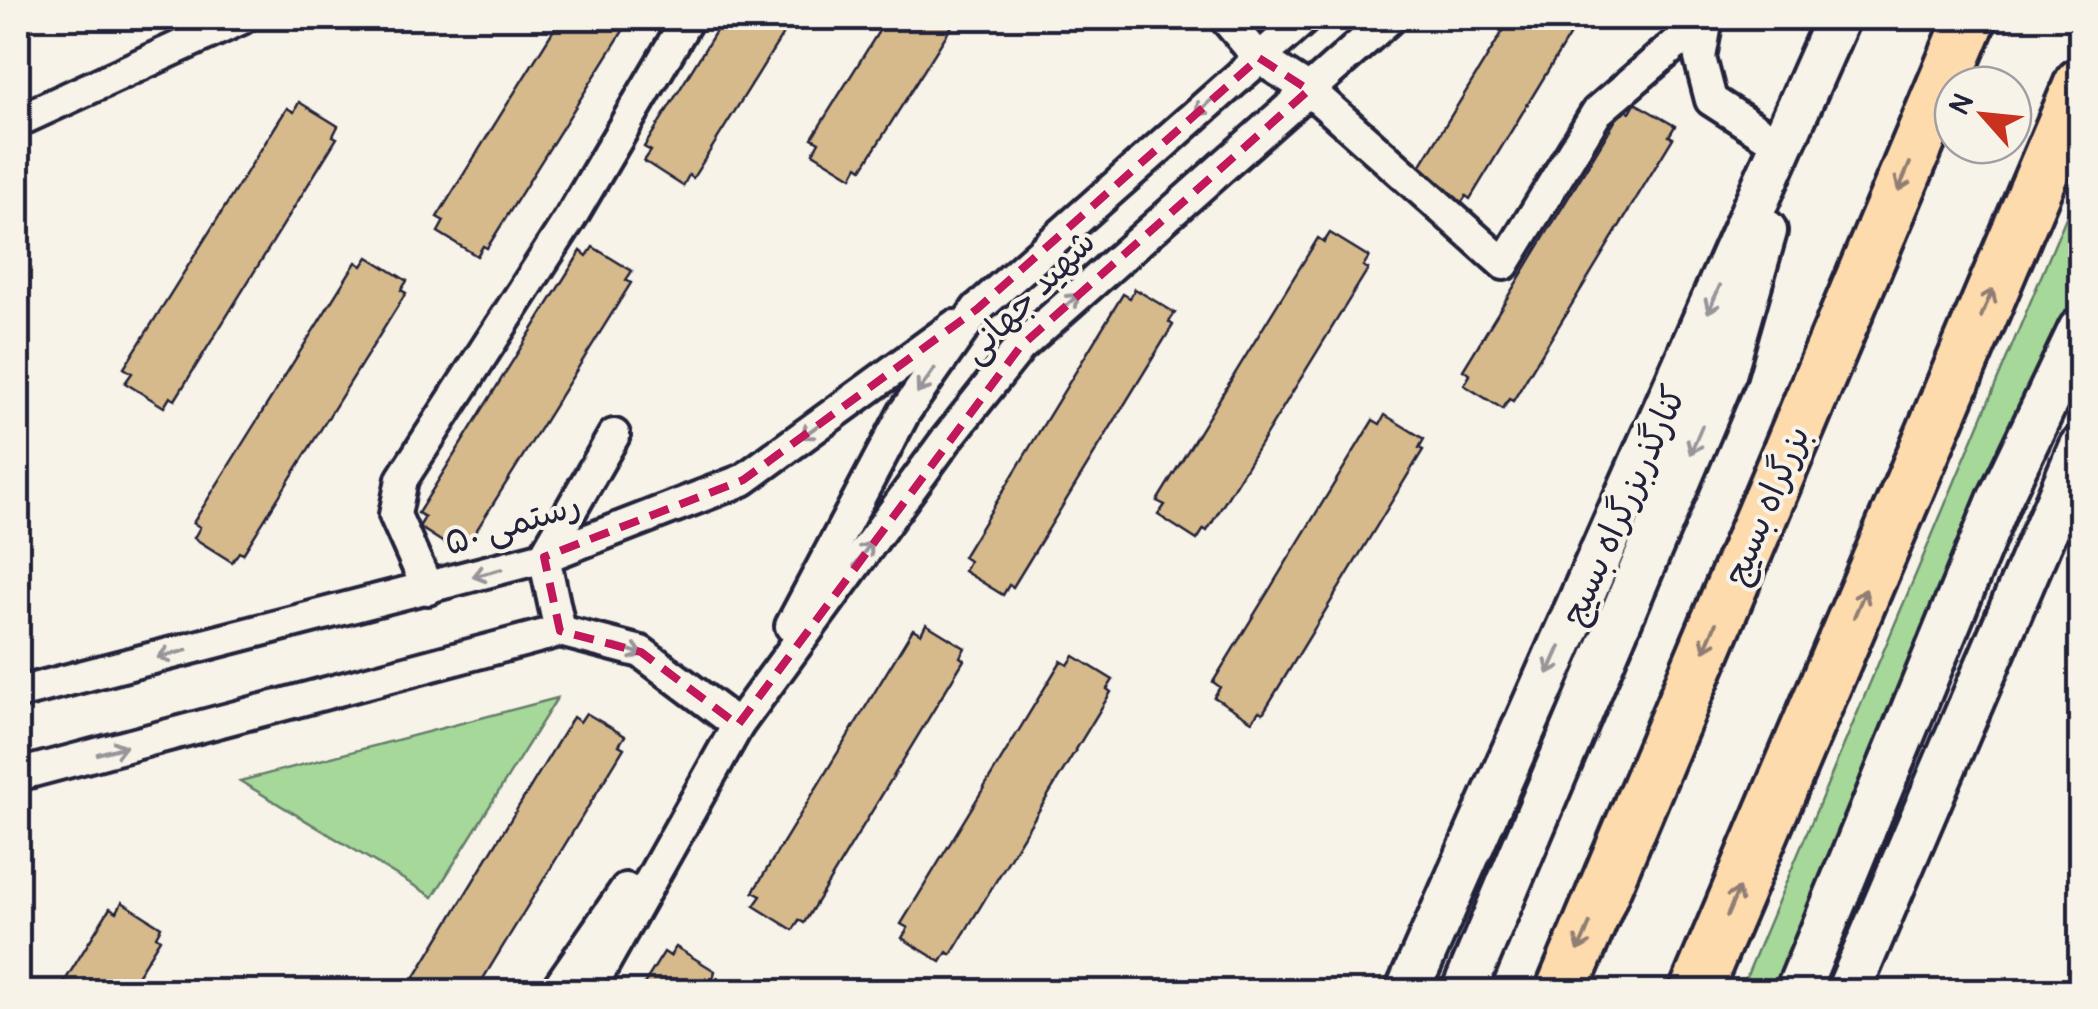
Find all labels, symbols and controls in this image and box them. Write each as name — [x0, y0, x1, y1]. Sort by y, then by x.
north arrow — [1933, 65, 2033, 165]
text: N — [1942, 88, 1982, 121]
one-way arrow — [1194, 94, 1219, 117]
one-way arrow — [1894, 161, 1912, 191]
street label: شهید جهانی — [953, 221, 1105, 373]
one-way arrow — [1704, 283, 1722, 314]
one-way arrow — [1979, 289, 1997, 319]
one-way arrow — [1055, 292, 1080, 315]
one-way arrow — [916, 367, 937, 395]
street label: کنارگذربزرگراه بسیج — [1551, 379, 1697, 632]
one-way arrow — [800, 418, 828, 439]
street label: بزرگراه بسیج — [1714, 419, 1821, 592]
one-way arrow — [1686, 424, 1704, 455]
street label: رستمی ۵۰ — [439, 482, 586, 566]
one-way arrow — [852, 541, 873, 568]
one-way arrow — [472, 564, 503, 583]
one-way arrow — [1852, 588, 1870, 619]
one-way arrow — [1700, 621, 1718, 652]
one-way arrow — [612, 642, 644, 660]
one-way arrow — [1544, 644, 1562, 675]
one-way arrow — [157, 646, 189, 664]
one-way arrow — [95, 740, 127, 758]
one-way arrow — [1725, 887, 1743, 918]
one-way arrow — [1573, 921, 1591, 952]

